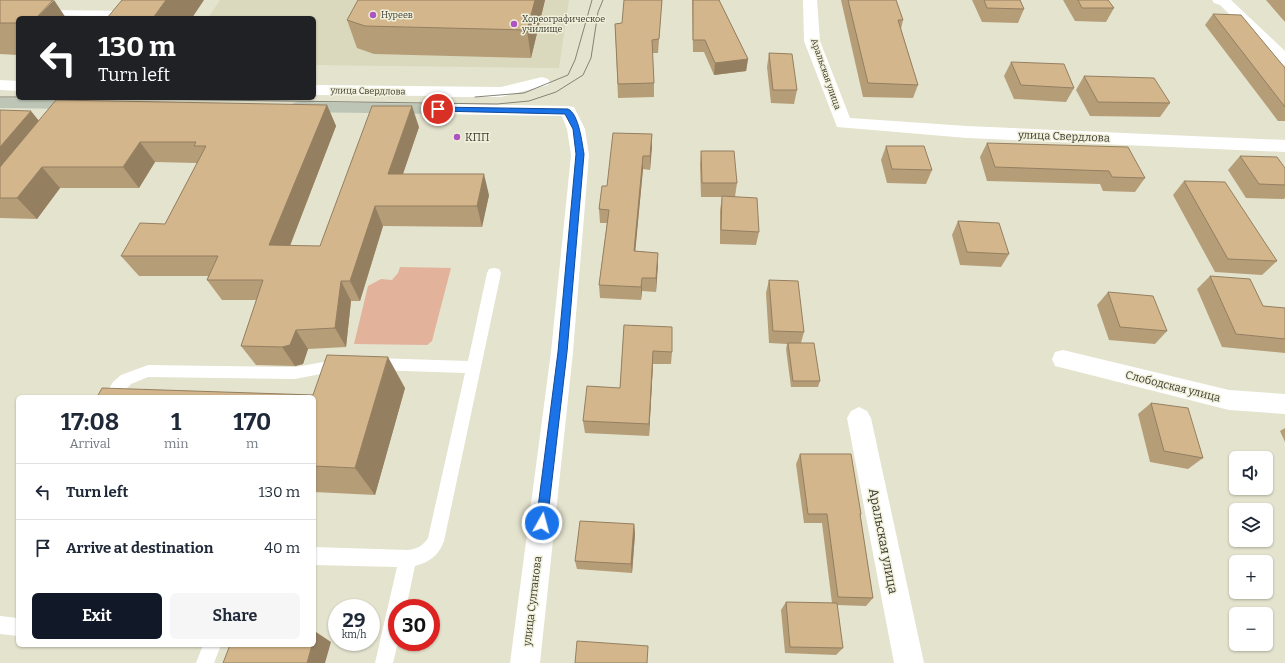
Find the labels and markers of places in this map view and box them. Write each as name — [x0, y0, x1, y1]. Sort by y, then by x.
marker: Нуреев — [368, 10, 378, 20]
place label: Нуреев — [381, 10, 413, 20]
place label: Хореографическое училище — [521, 14, 605, 34]
marker: Хореографическое училище — [509, 19, 519, 29]
pin — [421, 92, 455, 126]
place label: КПП — [465, 131, 490, 144]
marker: КПП — [452, 132, 462, 142]

